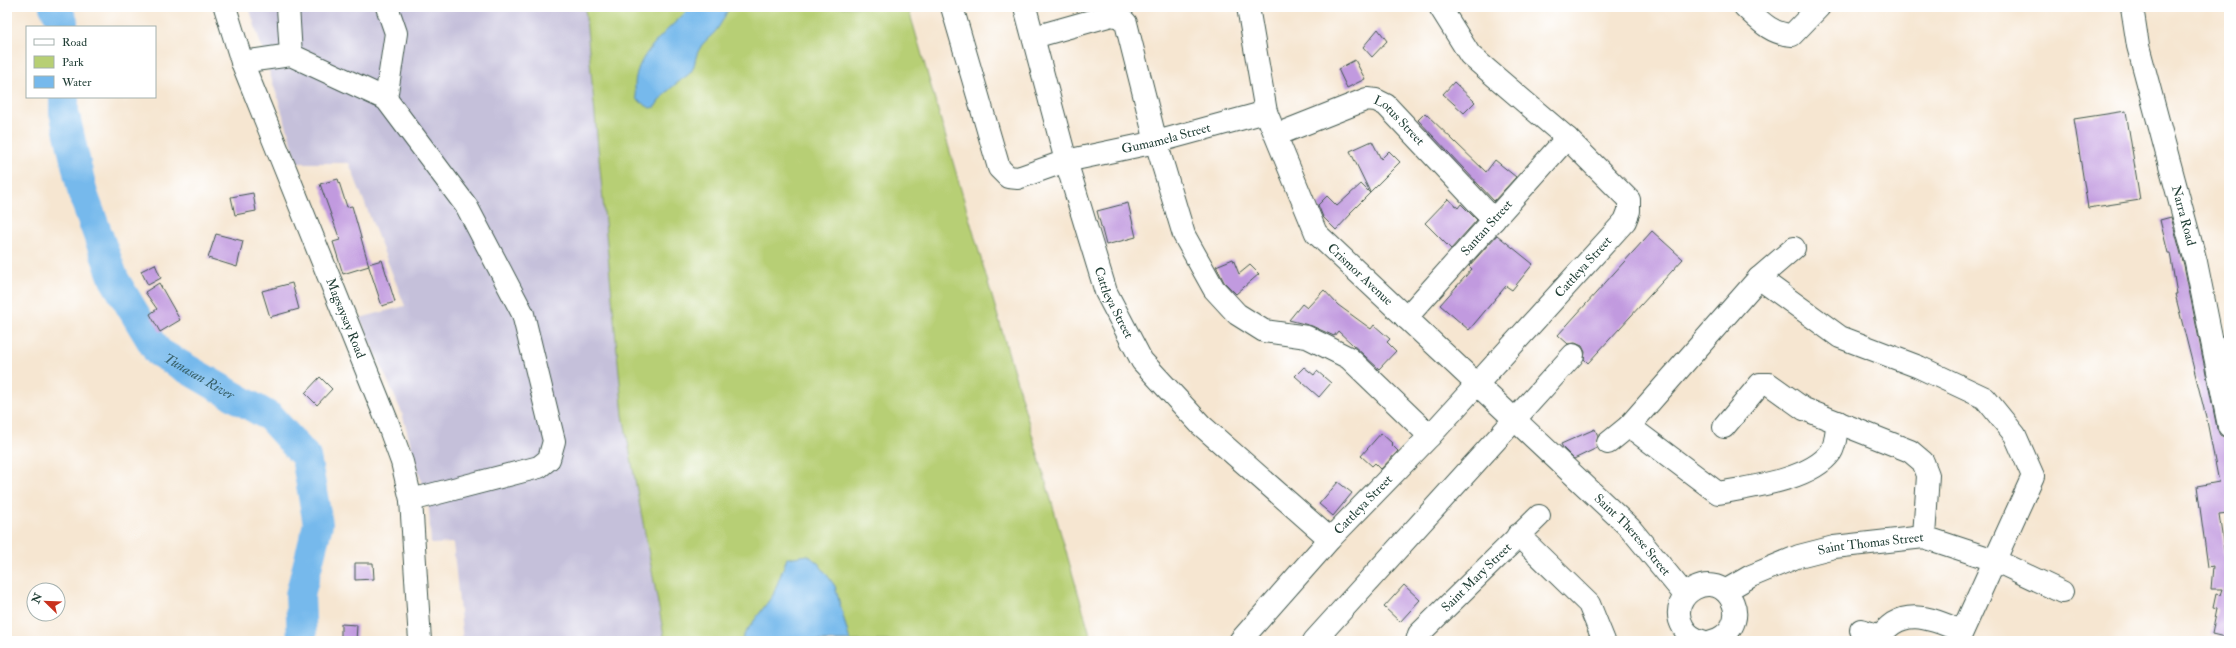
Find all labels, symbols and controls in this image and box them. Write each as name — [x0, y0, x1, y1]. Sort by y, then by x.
legend — [26, 26, 156, 98]
text: Road — [62, 35, 87, 50]
text: Park — [62, 55, 84, 70]
text: Water — [61, 75, 92, 90]
street label: Lotus Street — [1371, 92, 1428, 149]
street label: Gumamela Street — [1120, 119, 1212, 157]
street label: Narra Road — [2168, 184, 2199, 248]
street label: Santan Street — [1457, 197, 1516, 259]
street label: Cattleya Street — [1551, 233, 1615, 301]
street label: Crismor Avenue — [1324, 240, 1397, 309]
street label: Cattleya Street — [1091, 265, 1137, 341]
street label: Magsaysay Road — [322, 276, 369, 361]
water label: Tunasan River — [161, 349, 239, 404]
street label: Cattleya Street — [1331, 472, 1396, 538]
street label: Saint Therese Street — [1591, 491, 1674, 579]
street label: Saint Thomas Street — [1816, 529, 1924, 559]
street label: Saint Mary Street — [1438, 539, 1515, 615]
north arrow — [26, 582, 66, 622]
text: N — [29, 590, 46, 606]

